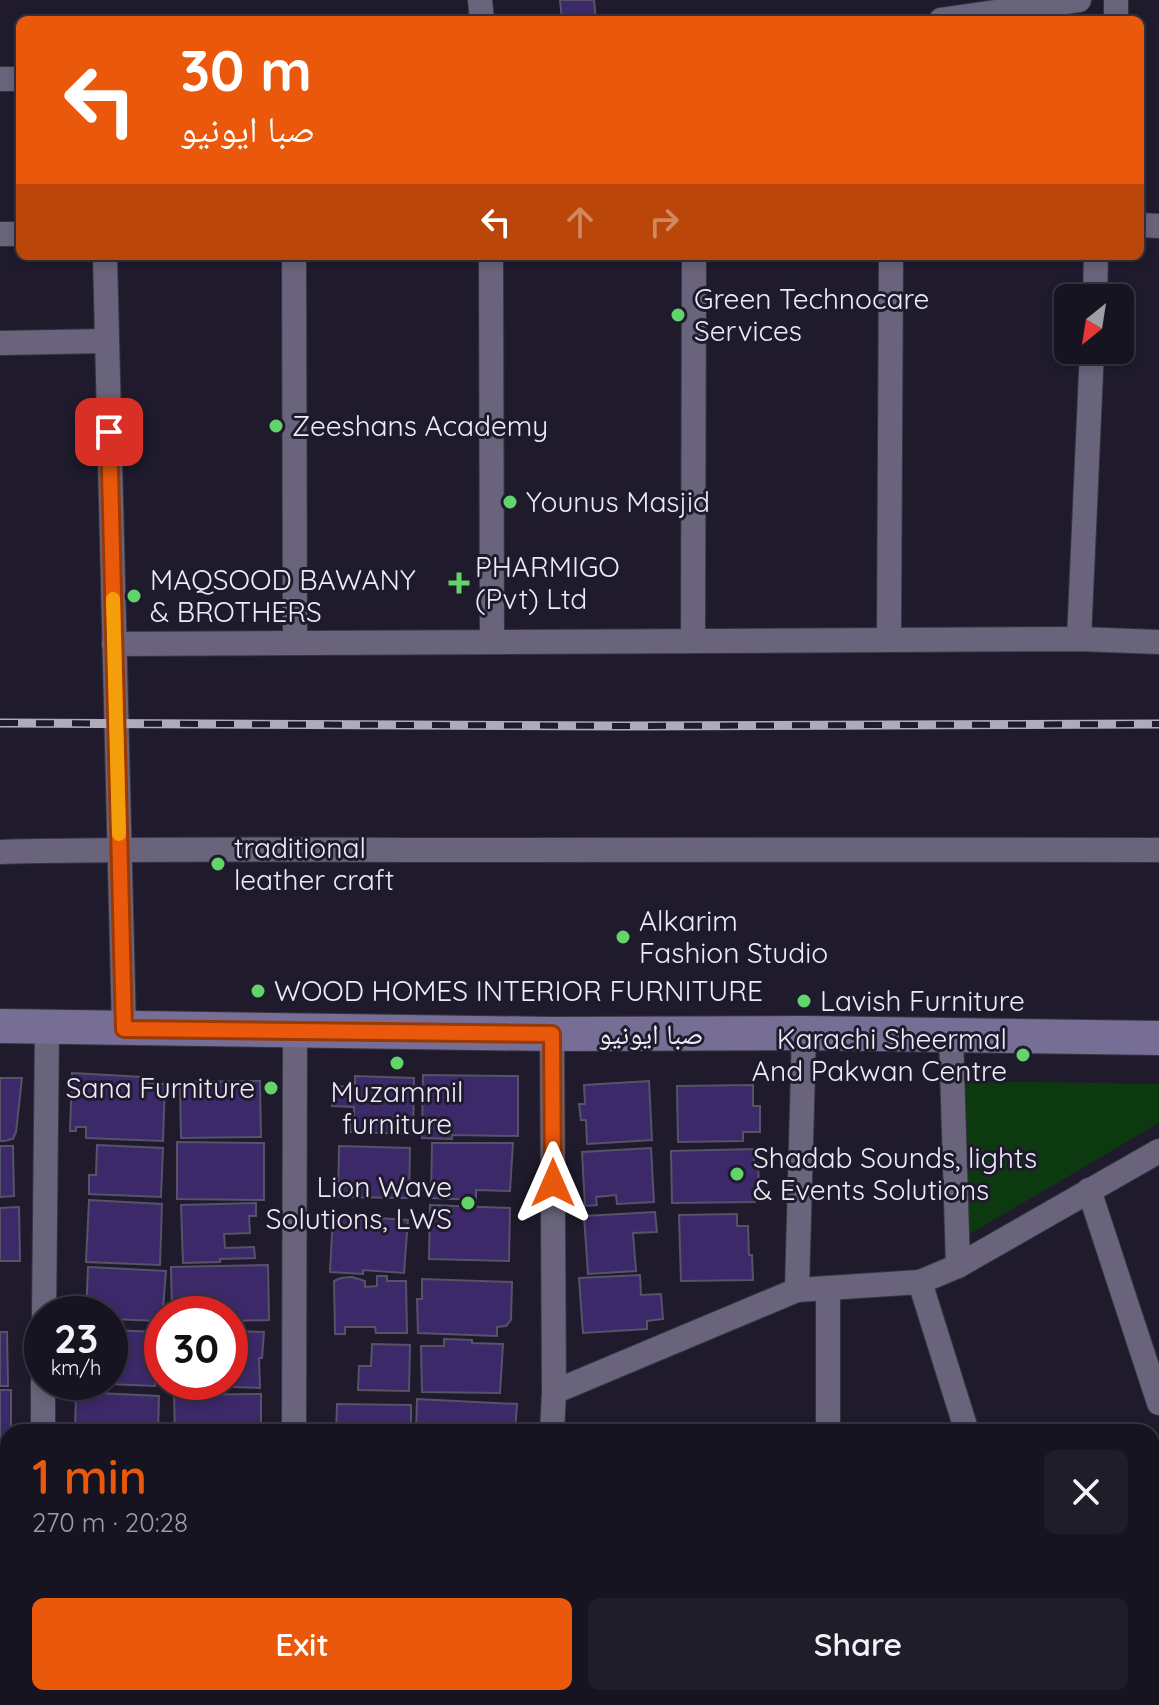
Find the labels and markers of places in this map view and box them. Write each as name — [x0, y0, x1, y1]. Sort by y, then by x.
place label: Green Technocare Services — [694, 281, 929, 348]
marker: Green Technocare Services — [669, 306, 687, 324]
pin — [75, 398, 143, 466]
place label: Zeeshans Academy — [292, 408, 548, 443]
marker: Zeeshans Academy — [267, 417, 285, 435]
place label: Younus Masjid — [526, 484, 710, 519]
marker: Younus Masjid — [501, 493, 519, 511]
place label: PHARMIGO (Pvt) Ltd — [475, 549, 620, 616]
place label: MAQSOOD BAWANY & BROTHERS — [150, 562, 416, 629]
marker: PHARMIGO (Pvt) Ltd — [450, 574, 468, 592]
marker: MAQSOOD BAWANY & BROTHERS — [125, 587, 143, 605]
place label: traditional leather craft — [234, 830, 394, 897]
marker: traditional leather craft — [209, 855, 227, 873]
place label: Alkarim Fashion Studio — [639, 903, 828, 970]
marker: Alkarim Fashion Studio — [614, 928, 632, 946]
place label: WOOD HOMES INTERIOR FURNITURE — [274, 973, 763, 1008]
marker: WOOD HOMES INTERIOR FURNITURE — [249, 982, 267, 1000]
place label: Lavish Furniture — [820, 983, 1025, 1018]
marker: Lavish Furniture — [795, 992, 813, 1010]
place label: Karachi Sheermal And Pakwan Centre — [752, 1021, 1007, 1088]
marker: Karachi Sheermal And Pakwan Centre — [1014, 1046, 1032, 1064]
marker: Muzammil furniture — [388, 1054, 406, 1072]
place label: Sana Furniture — [66, 1070, 255, 1105]
place label: Muzammil furniture — [331, 1074, 463, 1141]
marker: Sana Furniture — [262, 1079, 280, 1097]
place label: Shadab Sounds, lights & Events Solutions — [753, 1140, 1037, 1207]
marker: Shadab Sounds, lights & Events Solutions — [728, 1165, 746, 1183]
place label: Lion Wave Solutions, LWS — [266, 1169, 452, 1236]
marker: Lion Wave Solutions, LWS — [459, 1194, 477, 1212]

